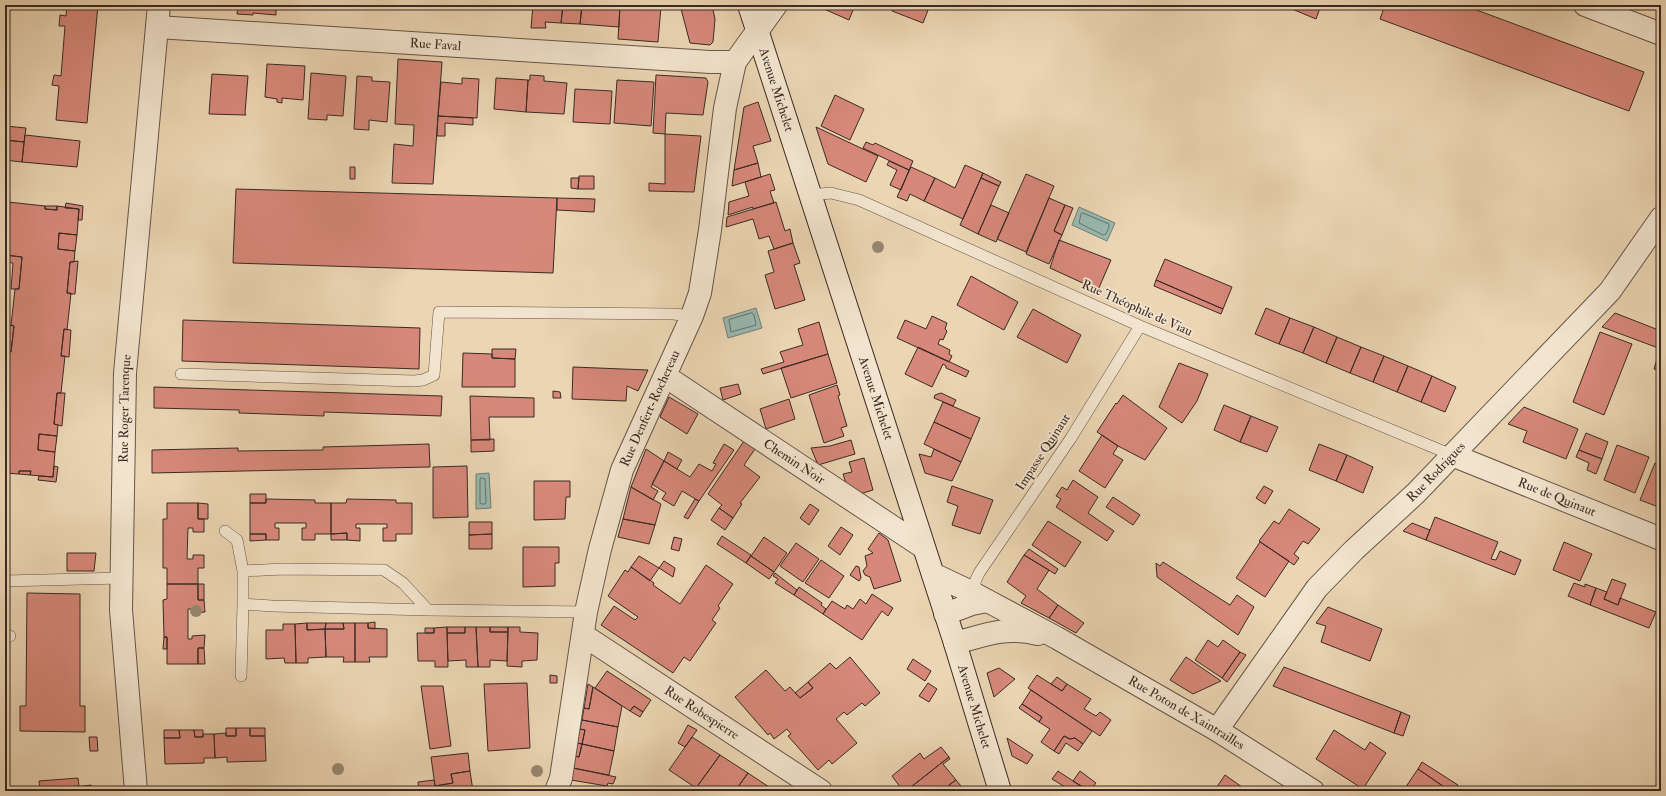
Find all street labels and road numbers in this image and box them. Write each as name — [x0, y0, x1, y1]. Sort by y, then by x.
street label: Rue Faval — [409, 35, 462, 54]
street label: Avenue Michelet — [755, 45, 797, 133]
street label: Rue Théophile de Viau — [1079, 276, 1195, 341]
street label: Rue Denfert-Rochereau — [617, 347, 684, 469]
street label: Rue Roger Tarenque — [115, 353, 135, 463]
street label: Avenue Michelet — [855, 353, 897, 442]
street label: Impasse Quinaut — [1012, 411, 1075, 494]
street label: Chemin Noir — [760, 435, 828, 488]
street label: Rue Rodrigues — [1403, 438, 1469, 505]
street label: Rue de Quinaut — [1515, 474, 1598, 520]
street label: Avenue Michelet — [954, 662, 995, 751]
street label: Rue Poton de Xaintrailles — [1125, 673, 1248, 754]
street label: Rue Robespierre — [661, 682, 743, 743]

